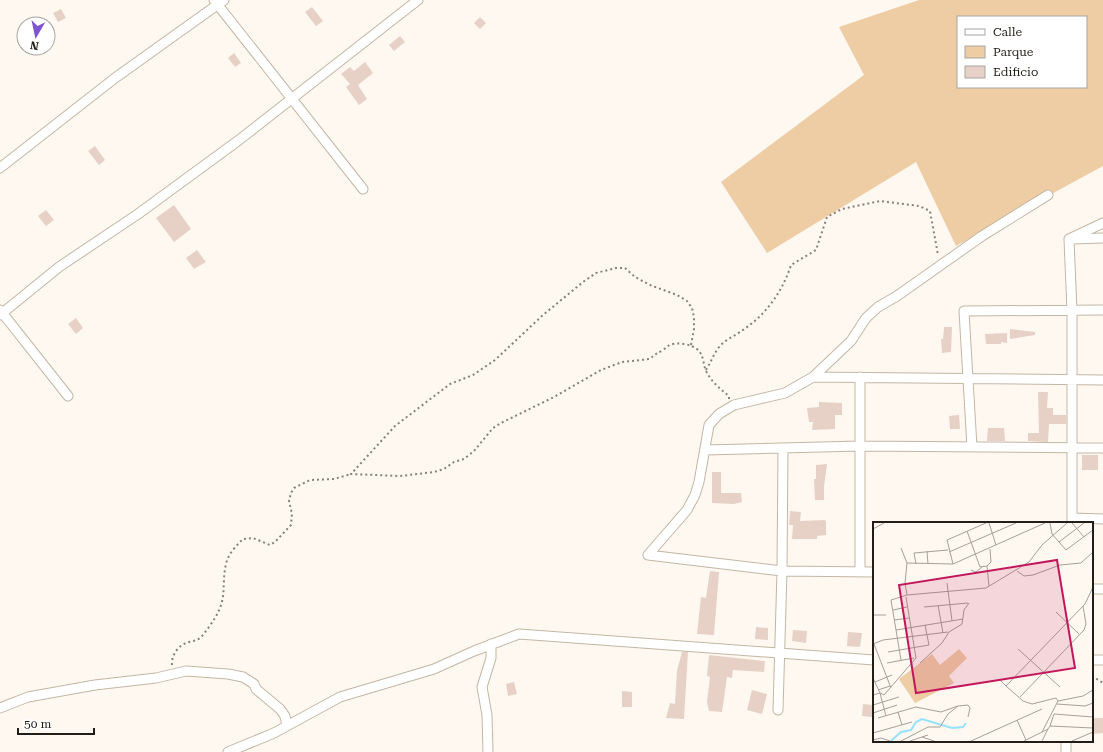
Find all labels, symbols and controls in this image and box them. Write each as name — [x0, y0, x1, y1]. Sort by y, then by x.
north arrow — [16, 16, 56, 56]
legend — [957, 16, 1087, 88]
text: Calle — [993, 25, 1023, 39]
text: N — [29, 38, 40, 52]
text: Parque — [993, 45, 1034, 59]
text: Edificio — [993, 65, 1038, 79]
inset map — [873, 522, 1093, 742]
scale bar — [18, 710, 94, 736]
text: 50 m — [24, 717, 51, 731]

